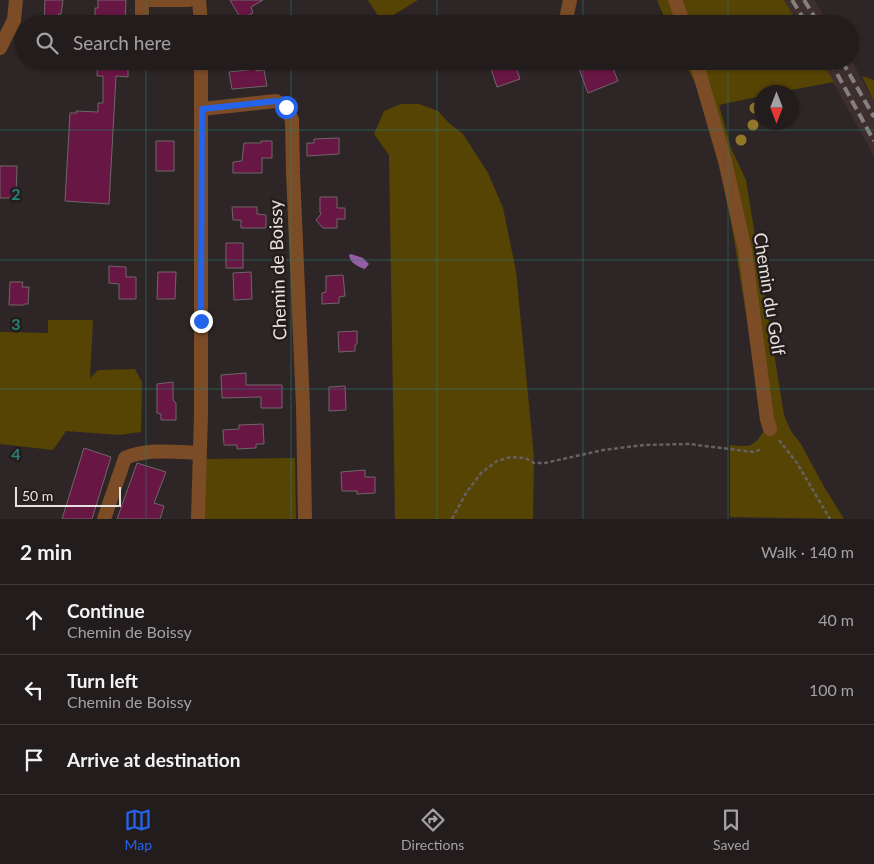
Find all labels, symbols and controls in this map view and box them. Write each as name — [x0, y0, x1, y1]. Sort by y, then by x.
search box — [15, 15, 859, 70]
icon: search — [33, 29, 61, 57]
text: Search here — [73, 31, 171, 54]
north arrow — [754, 85, 799, 130]
route start — [275, 96, 298, 119]
text: 2 — [11, 184, 21, 203]
street label: Chemin de Boissy — [264, 199, 290, 341]
street label: Chemin du Golf — [749, 231, 791, 357]
route end — [190, 310, 213, 333]
text: 3 — [11, 314, 21, 333]
text: 4 — [11, 444, 21, 463]
scale bar — [15, 484, 121, 507]
text: 50 m — [22, 487, 53, 504]
text: 2 min — [20, 539, 72, 564]
text: Walk · 140 m — [761, 542, 854, 561]
text: Continue — [67, 599, 145, 622]
icon: ahead — [20, 606, 48, 634]
text: 40 m — [818, 610, 854, 629]
text: Chemin de Boissy — [67, 622, 192, 641]
text: Turn left — [67, 669, 138, 692]
icon: left — [20, 676, 48, 704]
text: 100 m — [809, 680, 854, 699]
text: Chemin de Boissy — [67, 692, 192, 711]
icon: arrive — [20, 746, 48, 774]
text: Arrive at destination — [67, 748, 240, 771]
tab: Map — [124, 806, 152, 853]
tab: Directions — [401, 806, 464, 853]
tab: Saved — [713, 806, 750, 853]

